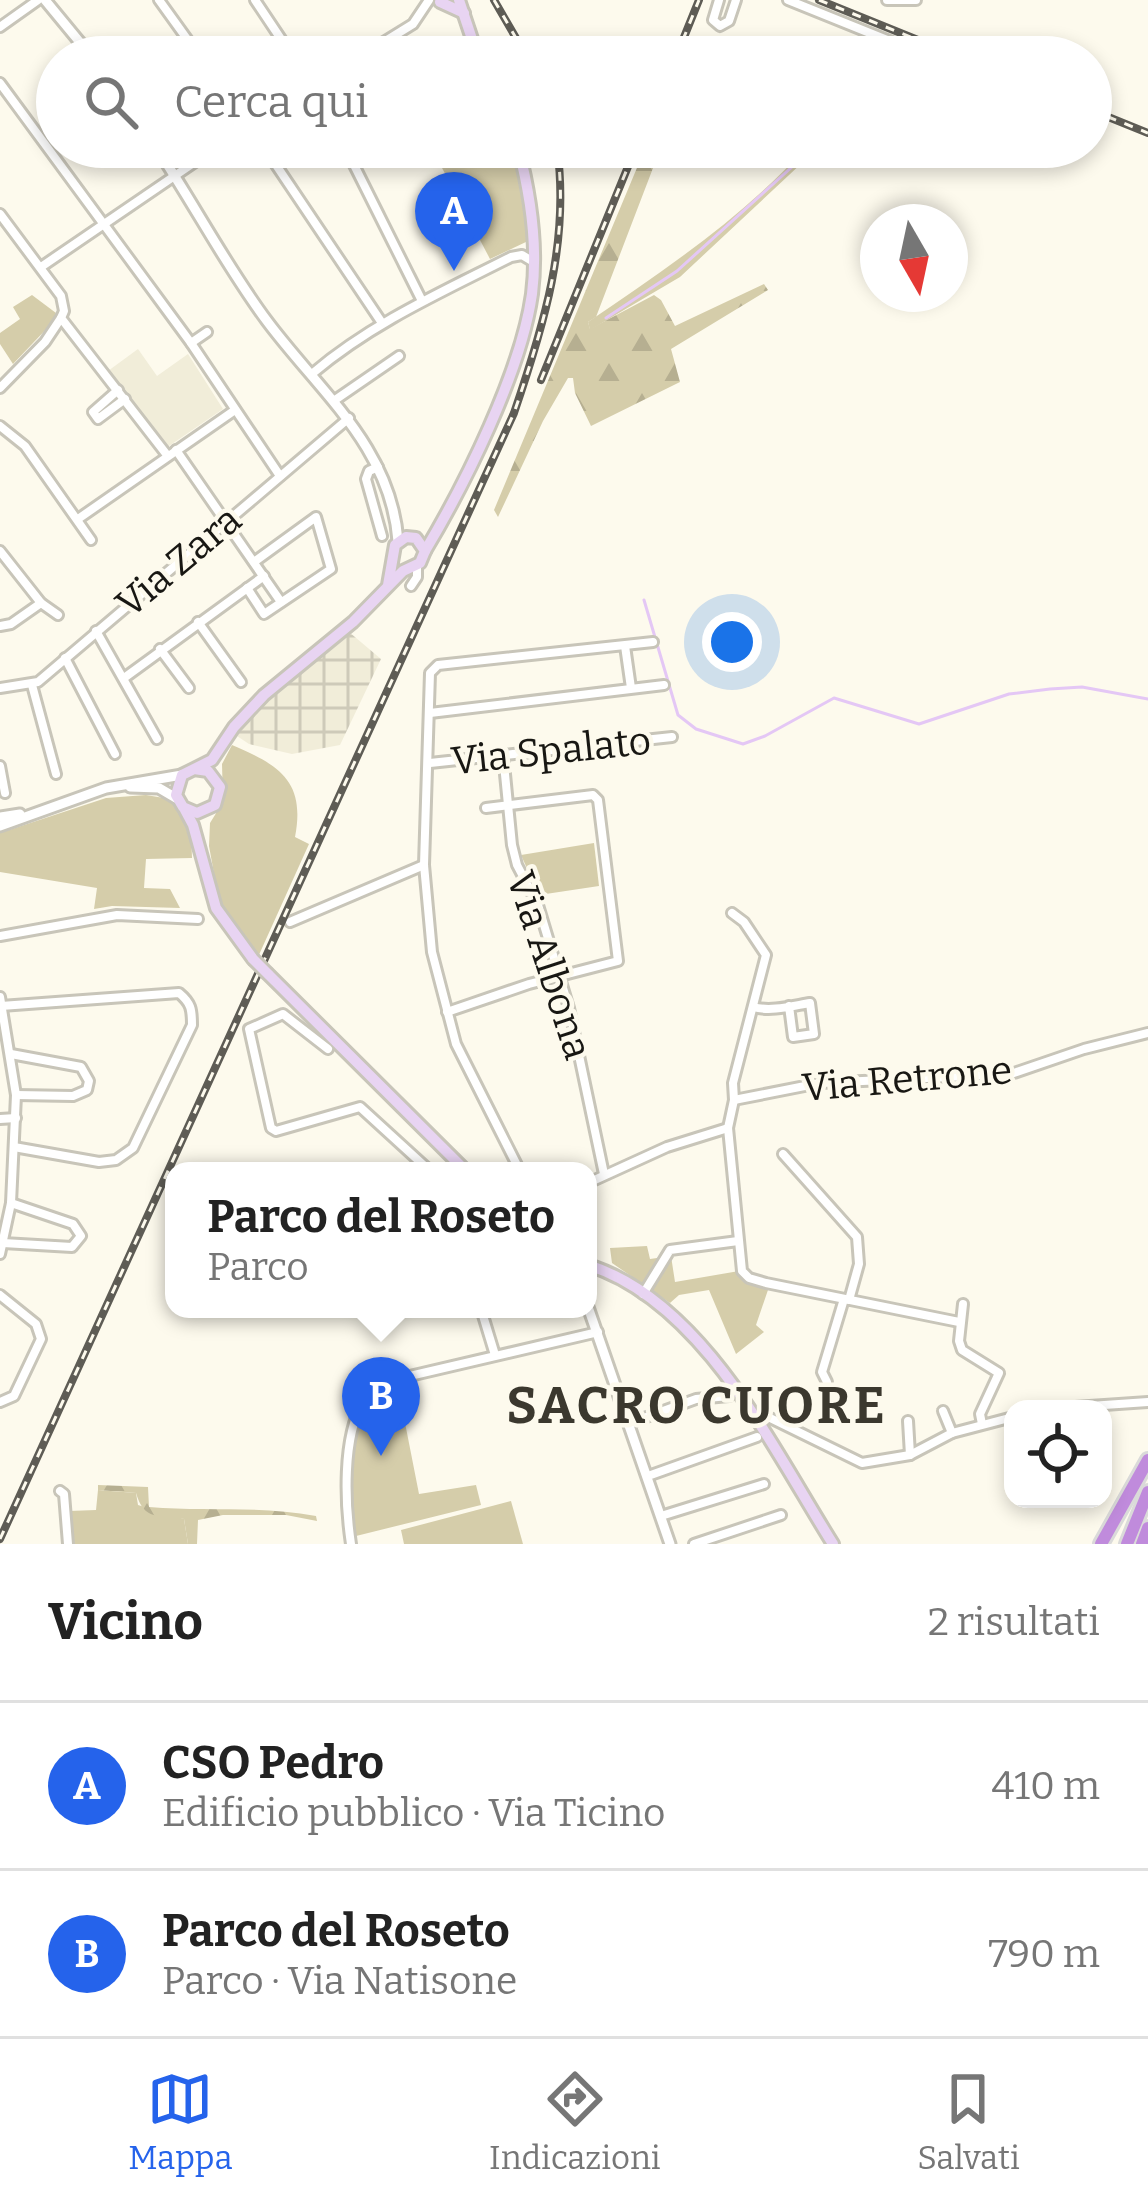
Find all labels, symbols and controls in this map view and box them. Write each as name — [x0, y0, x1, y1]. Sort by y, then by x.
search box — [36, 36, 1112, 168]
icon: search — [78, 69, 144, 135]
text: Cerca qui — [174, 75, 368, 129]
pin: A — [415, 172, 493, 271]
north arrow — [860, 204, 968, 312]
street label: Via Zara — [107, 497, 250, 627]
your location — [702, 612, 762, 672]
street label: Via Spalato — [449, 718, 653, 784]
street label: Via Albona — [497, 866, 601, 1065]
street label: Via Retrone — [800, 1047, 1014, 1111]
popup — [165, 1162, 597, 1318]
text: Parco del Roseto — [207, 1190, 555, 1244]
text: Parco — [207, 1244, 309, 1290]
pin: B — [342, 1357, 420, 1456]
district label: SACRO CUORE — [506, 1375, 888, 1437]
map controls — [1004, 1400, 1112, 1508]
button: locate — [1004, 1400, 1112, 1508]
text: Vicino — [48, 1591, 203, 1653]
text: 2 risultati — [928, 1599, 1100, 1645]
text: CSO Pedro — [162, 1736, 384, 1790]
text: A — [73, 1763, 101, 1809]
text: 410 m — [991, 1763, 1100, 1809]
text: Edificio pubblico · Via Ticino — [162, 1790, 666, 1836]
text: Parco del Roseto — [162, 1904, 510, 1958]
text: B — [74, 1931, 100, 1977]
text: 790 m — [988, 1931, 1100, 1977]
text: Parco · Via Natisone — [162, 1958, 517, 2004]
tab: Mappa — [128, 2066, 233, 2178]
tab: Indicazioni — [489, 2066, 661, 2178]
tab: Salvati — [917, 2066, 1020, 2178]

